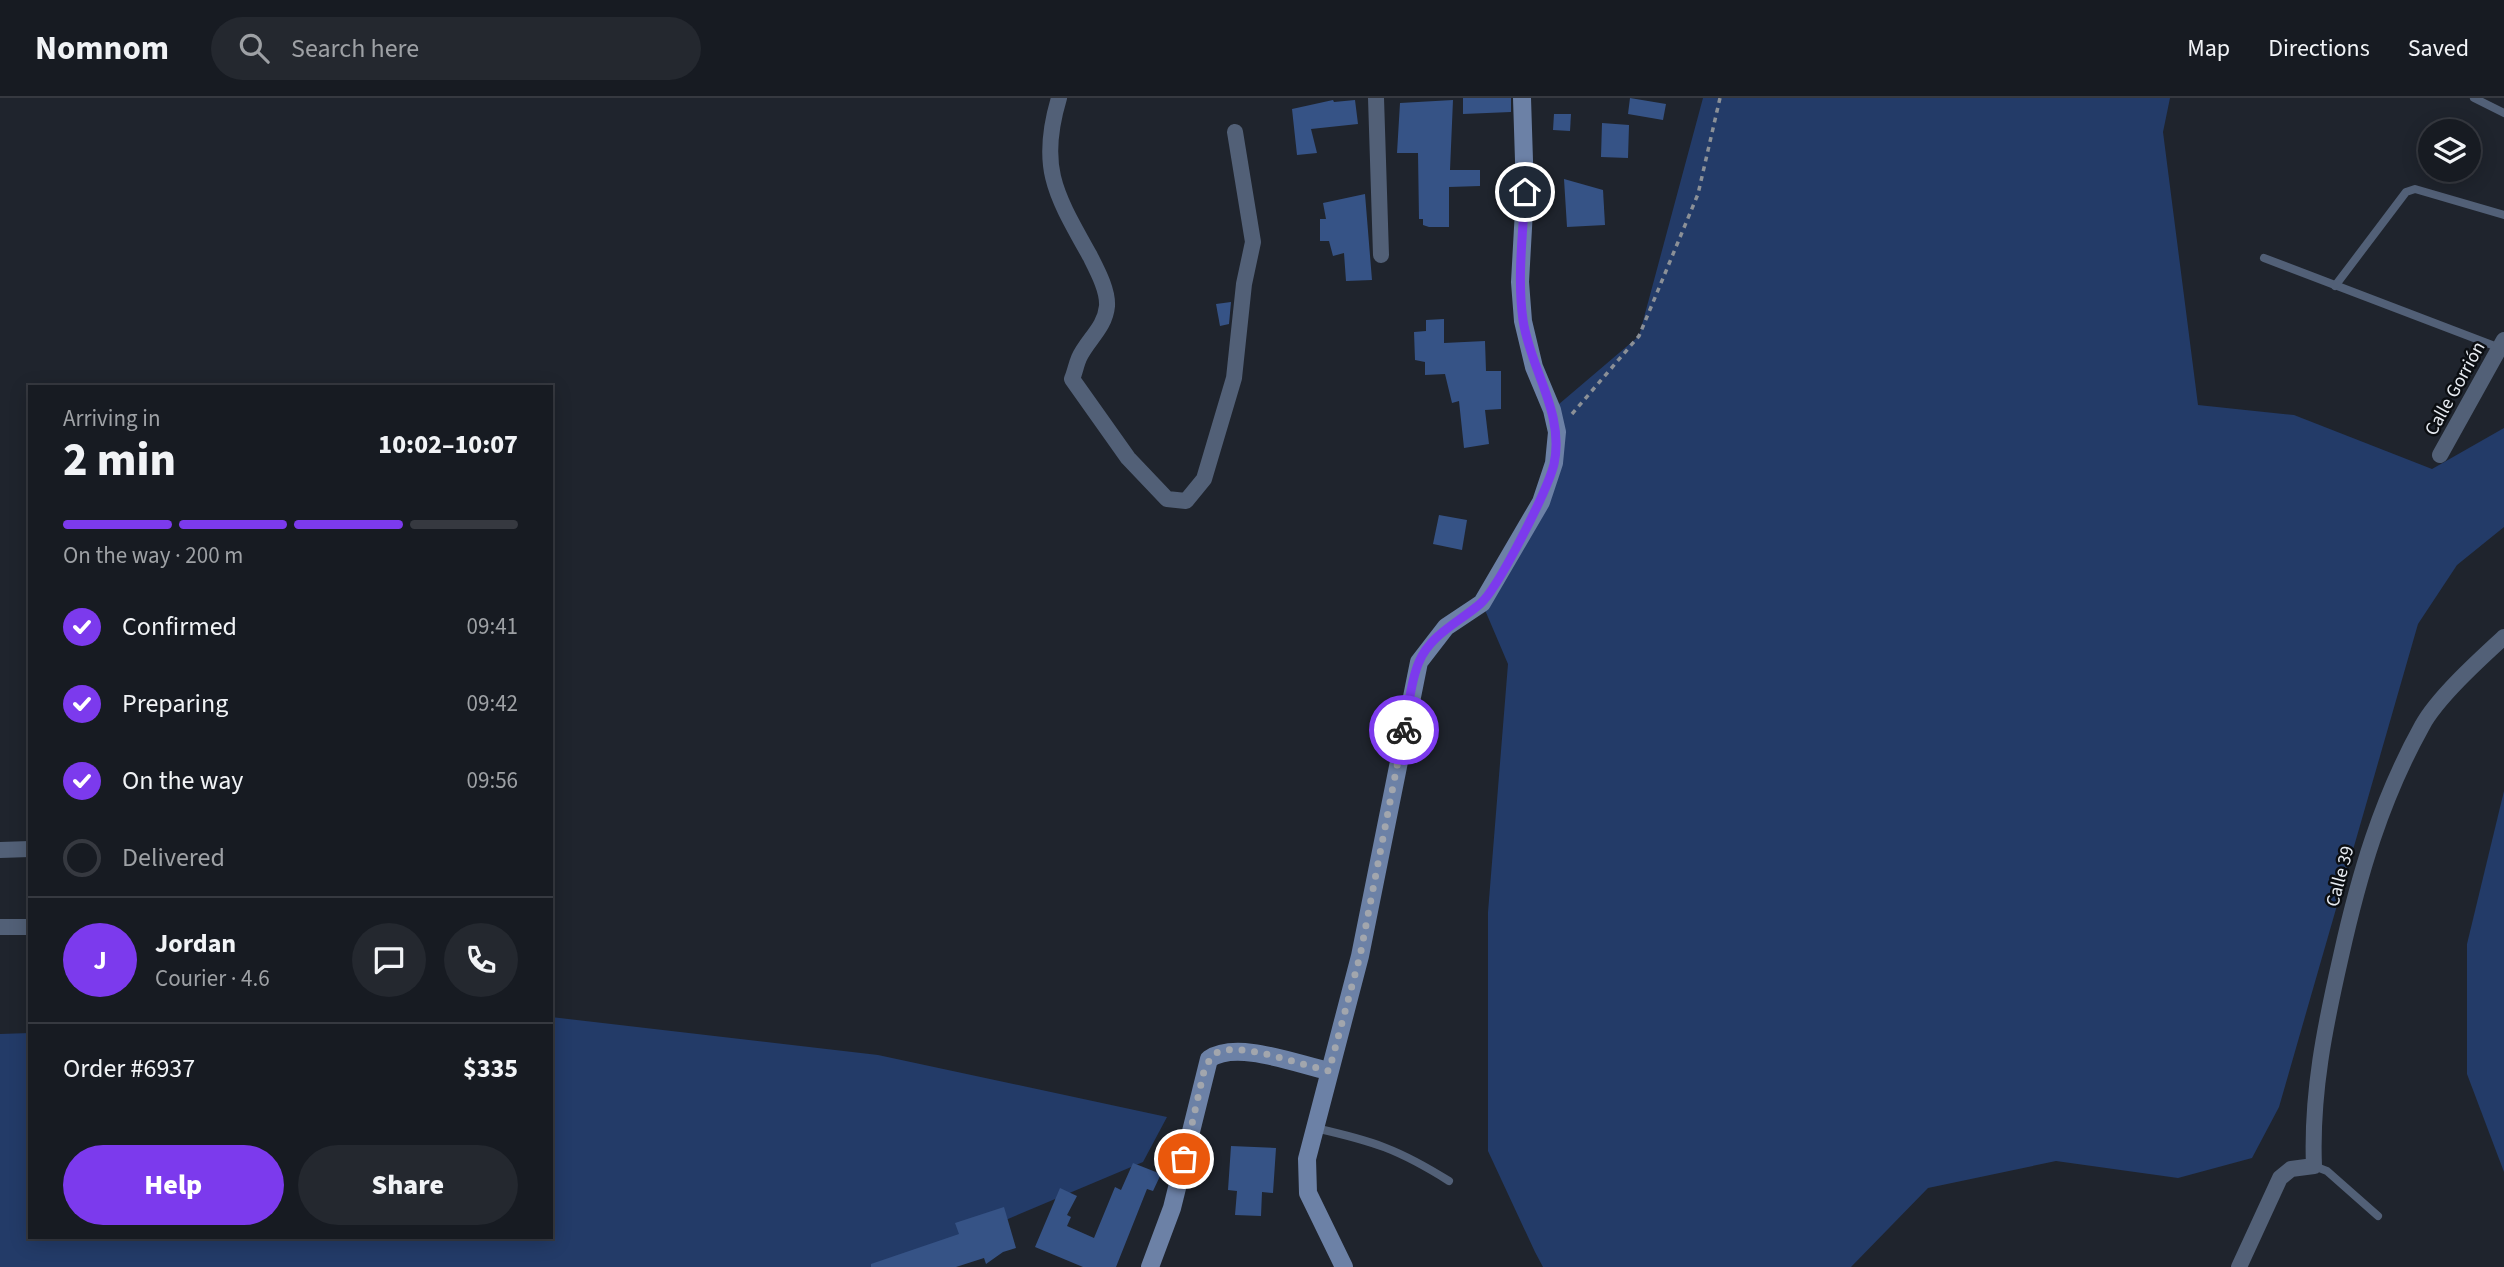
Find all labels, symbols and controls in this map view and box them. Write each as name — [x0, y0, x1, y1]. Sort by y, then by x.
search box — [211, 17, 701, 80]
text: Nomnom — [35, 25, 169, 72]
icon: search — [235, 29, 273, 67]
text: Search here — [291, 30, 419, 67]
text: Map — [2187, 31, 2230, 66]
text: Directions — [2268, 31, 2370, 66]
text: Saved — [2408, 31, 2469, 66]
map controls — [2418, 119, 2481, 182]
button: layers — [2418, 119, 2481, 182]
pin — [1495, 162, 1555, 222]
icon: home — [1506, 173, 1544, 211]
street label: Calle Gorrión — [2418, 337, 2492, 441]
text: Arriving in — [63, 402, 161, 435]
text: 10:02–10:07 — [378, 426, 518, 463]
text: 2 min — [63, 428, 176, 493]
text: On the way · 200 m — [63, 539, 243, 572]
icon: check — [63, 608, 101, 646]
text: Confirmed — [122, 608, 237, 645]
text: 09:41 — [467, 610, 518, 643]
icon: check — [63, 685, 101, 723]
text: Preparing — [122, 685, 228, 722]
text: 09:42 — [467, 687, 518, 720]
courier — [1369, 695, 1439, 765]
icon: bike — [1385, 711, 1423, 749]
icon: check — [63, 762, 101, 800]
text: On the way — [122, 762, 243, 799]
text: 09:56 — [467, 764, 518, 797]
text: Delivered — [122, 839, 225, 876]
street label: Calle 39 — [2319, 843, 2362, 910]
button: chat — [352, 923, 426, 997]
button: phone — [444, 923, 518, 997]
text: Jordan — [155, 925, 236, 962]
text: J — [93, 942, 107, 979]
text: Courier · 4.6 — [155, 962, 270, 995]
text: Order #6937 — [63, 1050, 195, 1087]
text: $335 — [463, 1050, 518, 1087]
pin — [1154, 1129, 1214, 1189]
icon: bag — [1165, 1140, 1203, 1178]
button: Help — [63, 1145, 284, 1225]
button: Share — [298, 1145, 518, 1225]

